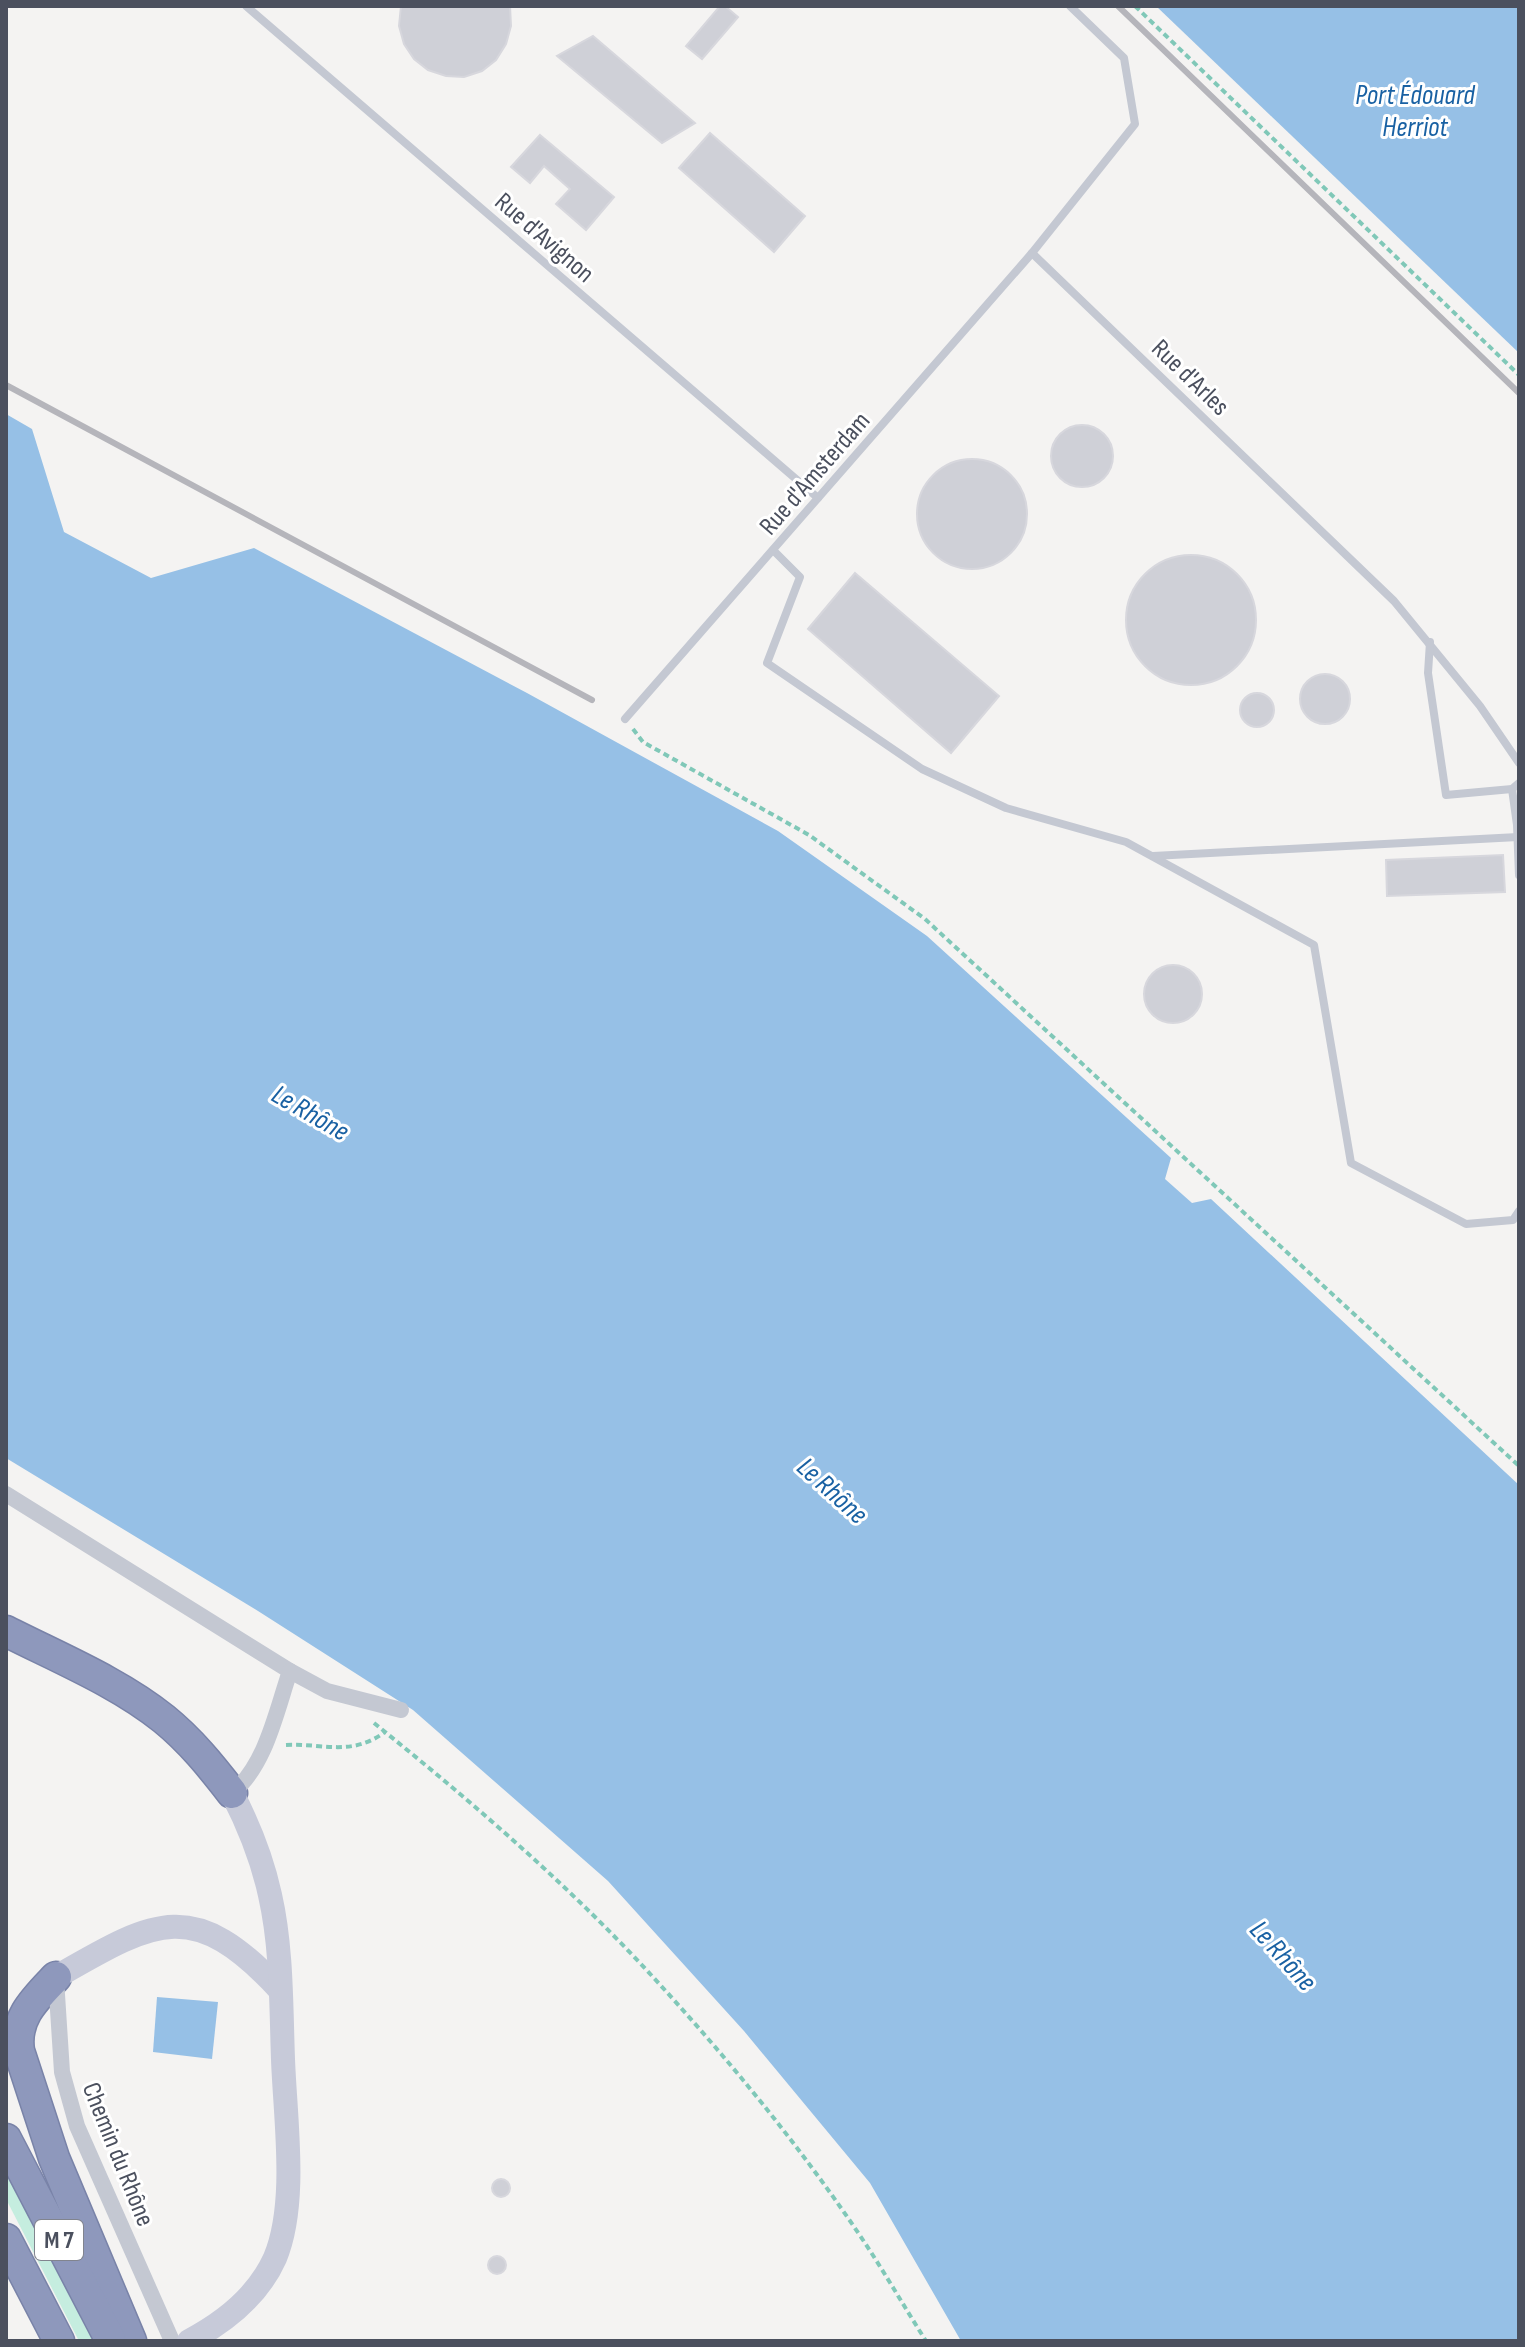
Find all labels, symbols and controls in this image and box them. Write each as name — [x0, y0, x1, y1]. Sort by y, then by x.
water label: Port Édouard Herriot — [1355, 79, 1476, 144]
street label: Rue d'Avignon — [488, 187, 600, 290]
street label: Rue d'Arles — [1145, 334, 1235, 423]
street label: Rue d'Amsterdam — [753, 406, 877, 542]
water label: Le Rhône — [266, 1078, 355, 1149]
water label: Le Rhône — [790, 1451, 874, 1531]
water label: Le Rhône — [1243, 1914, 1323, 1998]
street label: Chemin du Rhône — [75, 2078, 161, 2231]
road number: M 7 — [35, 2220, 83, 2260]

